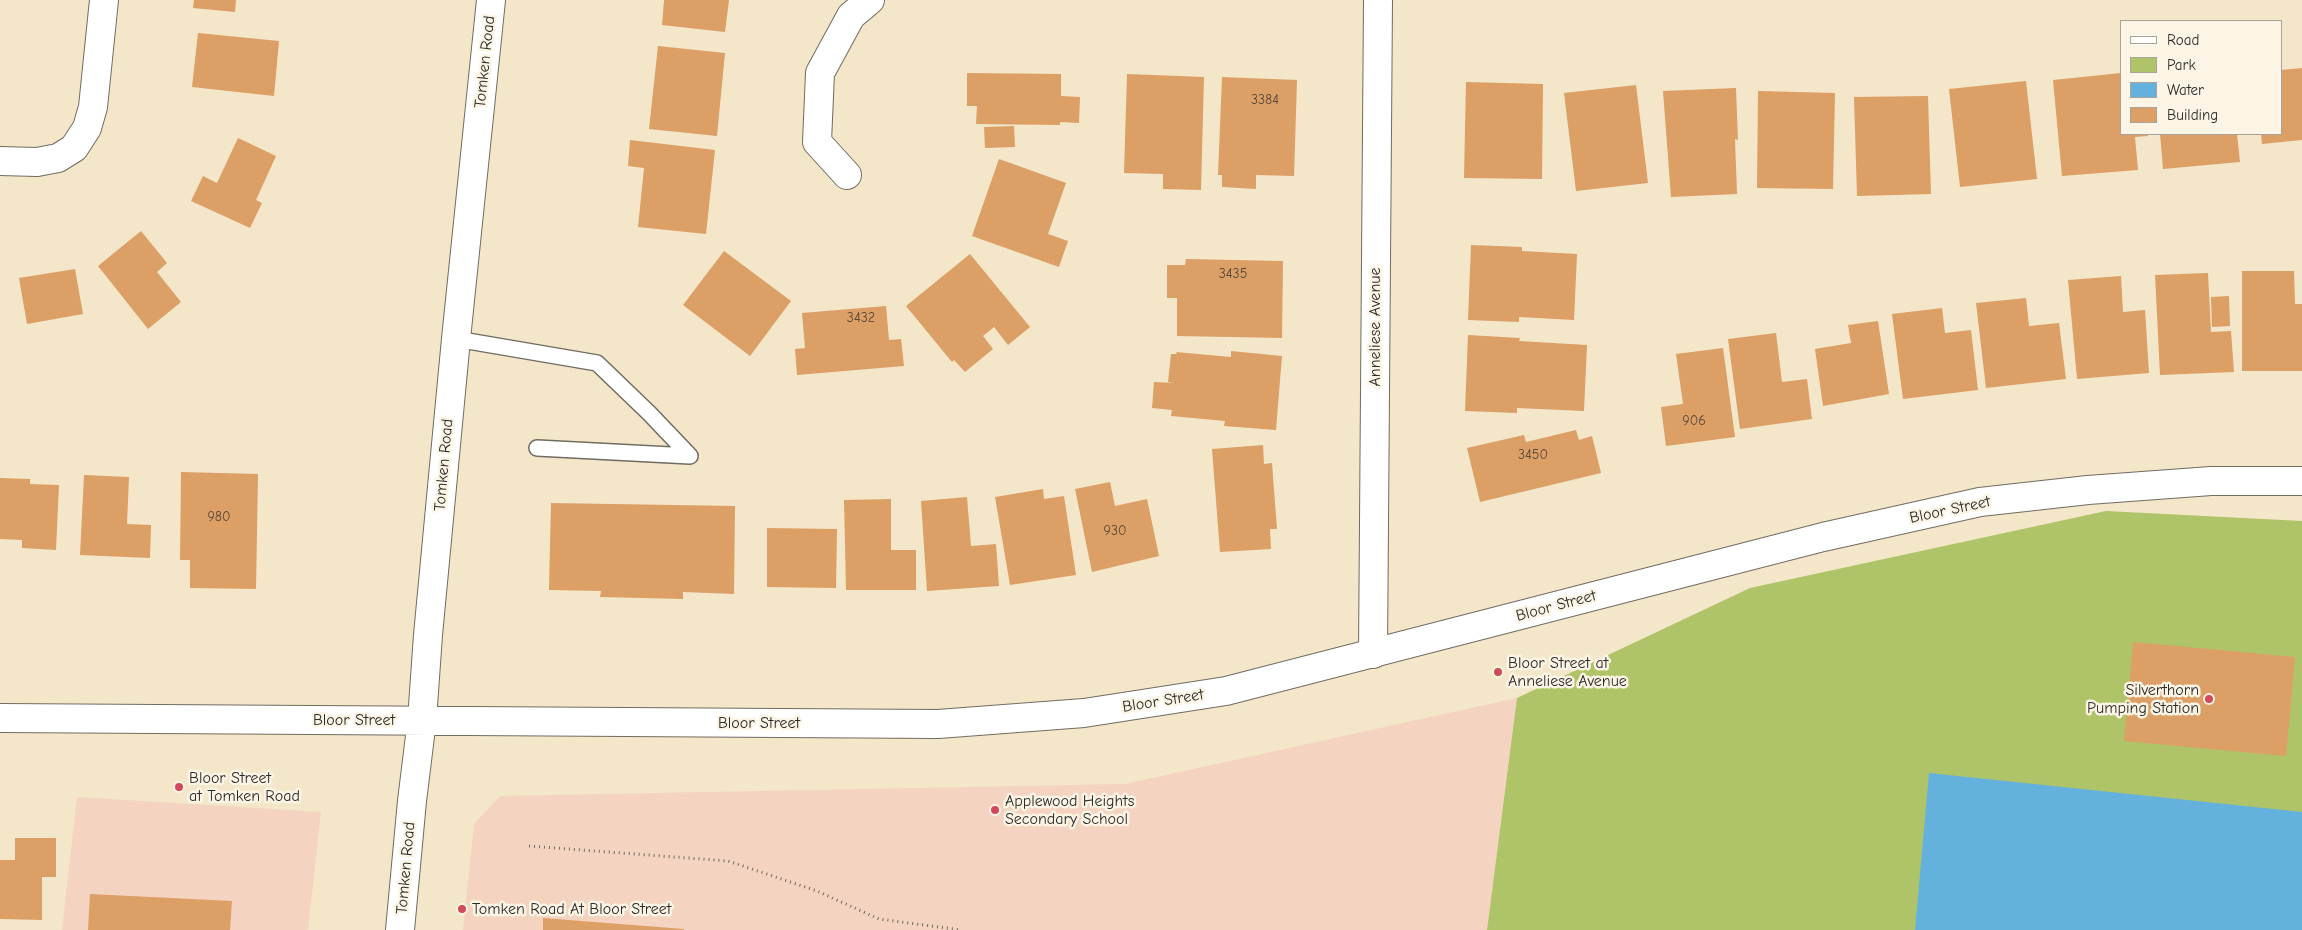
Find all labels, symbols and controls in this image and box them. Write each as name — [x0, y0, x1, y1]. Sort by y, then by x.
street label: Tomken Road — [471, 15, 499, 109]
legend — [2120, 20, 2282, 135]
text: Road — [2167, 31, 2199, 49]
text: Park — [2167, 56, 2196, 74]
text: Water — [2167, 81, 2204, 99]
house number: 3384 — [1251, 92, 1279, 108]
text: Building — [2167, 106, 2218, 124]
house number: 3435 — [1219, 266, 1247, 282]
street label: Anneliese Avenue — [1365, 268, 1385, 386]
house number: 3432 — [847, 310, 875, 326]
house number: 906 — [1682, 413, 1706, 429]
street label: Tomken Road — [430, 418, 458, 512]
house number: 3450 — [1518, 447, 1548, 463]
street label: Bloor Street — [1908, 492, 1992, 528]
house number: 980 — [207, 509, 231, 525]
house number: 930 — [1103, 523, 1127, 539]
street label: Bloor Street — [1514, 586, 1598, 626]
place label: Bloor Street at Anneliese Avenue — [1508, 653, 1627, 691]
marker: Bloor Street at Anneliese Avenue — [1492, 666, 1504, 678]
place label: Silverthorn Pumping Station — [2087, 680, 2199, 718]
street label: Bloor Street — [1121, 685, 1205, 717]
marker: Silverthorn Pumping Station — [2203, 693, 2215, 705]
street label: Bloor Street — [313, 710, 395, 730]
street label: Bloor Street — [718, 713, 800, 733]
place label: Bloor Street at Tomken Road — [189, 768, 300, 806]
marker: Bloor Street at Tomken Road — [173, 781, 185, 793]
place label: Applewood Heights Secondary School — [1005, 791, 1134, 829]
marker: Applewood Heights Secondary School — [989, 804, 1001, 816]
street label: Tomken Road — [392, 821, 420, 915]
place label: Tomken Road At Bloor Street — [472, 899, 671, 919]
marker: Tomken Road At Bloor Street — [456, 903, 468, 915]

